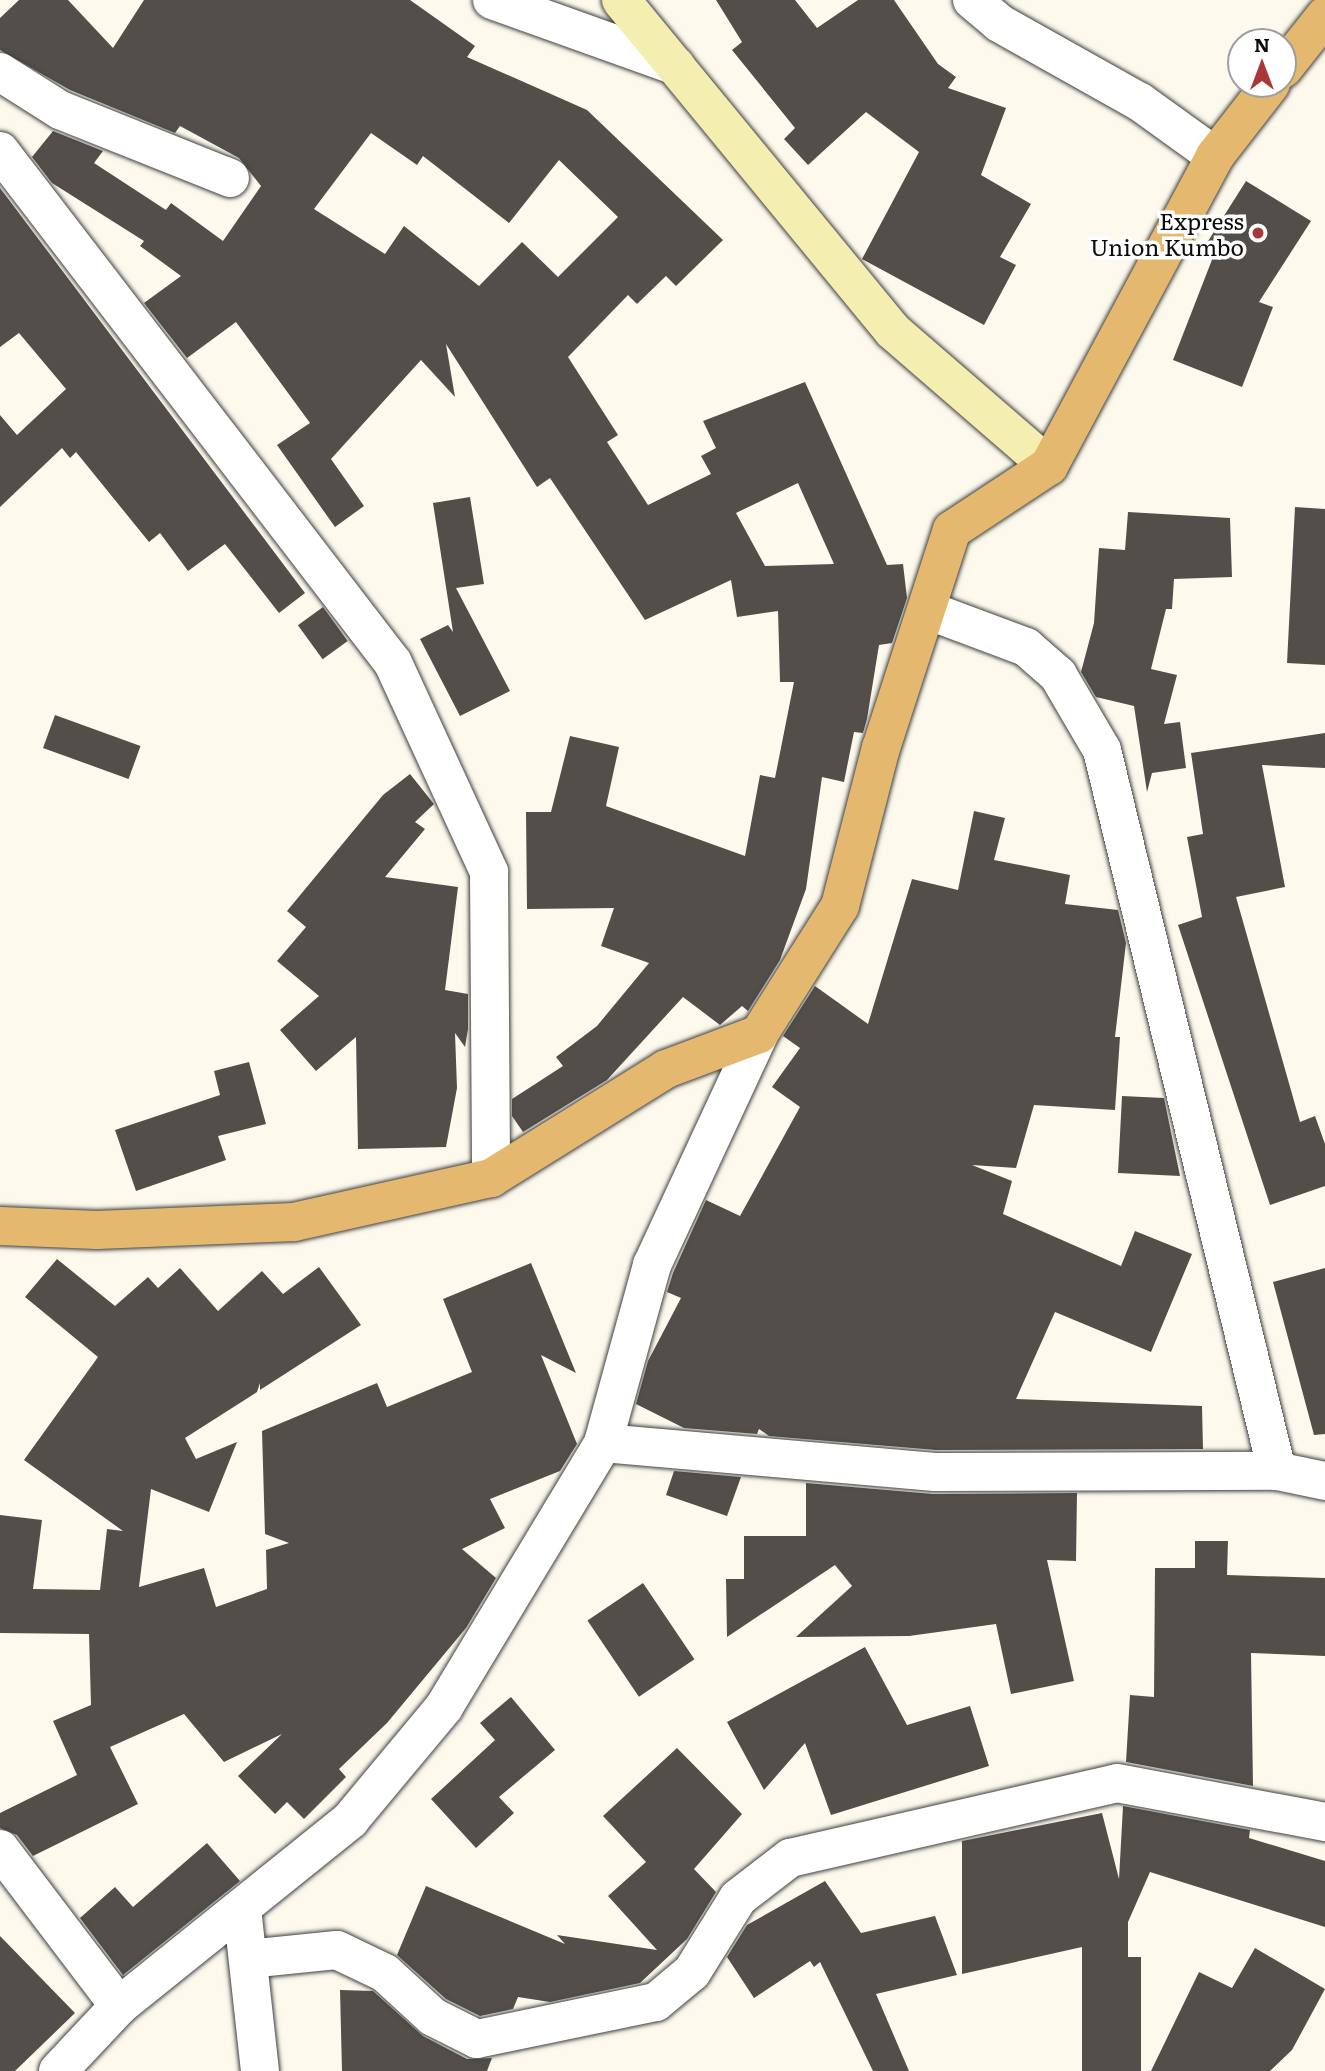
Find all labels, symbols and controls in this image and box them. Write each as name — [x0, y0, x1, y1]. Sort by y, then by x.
north arrow — [1227, 28, 1297, 98]
text: N — [1254, 30, 1270, 58]
place label: Express Union Kumbo — [1090, 206, 1244, 260]
marker: Express Union Kumbo — [1250, 225, 1266, 241]

